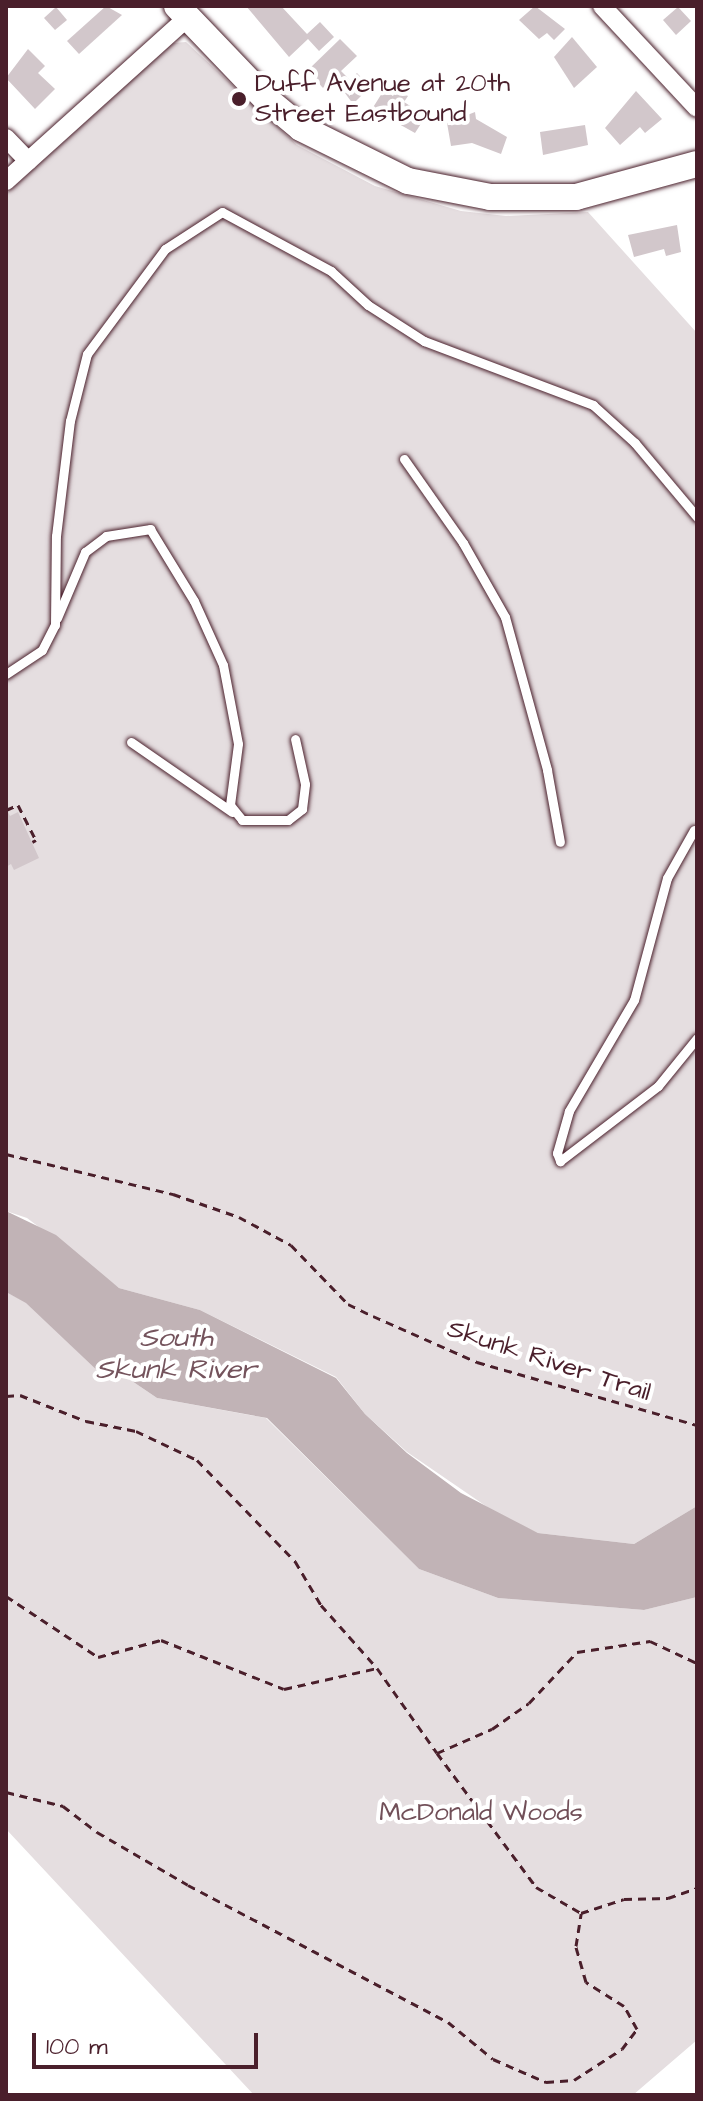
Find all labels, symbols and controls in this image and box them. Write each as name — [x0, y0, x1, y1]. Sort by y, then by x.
place label: Duff Avenue at 20th Street Eastbound — [255, 68, 510, 130]
marker: Duff Avenue at 20th Street Eastbound — [230, 90, 248, 108]
street label: Skunk River Trail — [443, 1313, 655, 1409]
water label: South Skunk River — [95, 1321, 257, 1387]
park label: McDonald Woods — [379, 1797, 583, 1829]
scale bar — [36, 2017, 262, 2067]
text: 100 m — [46, 2030, 108, 2064]

